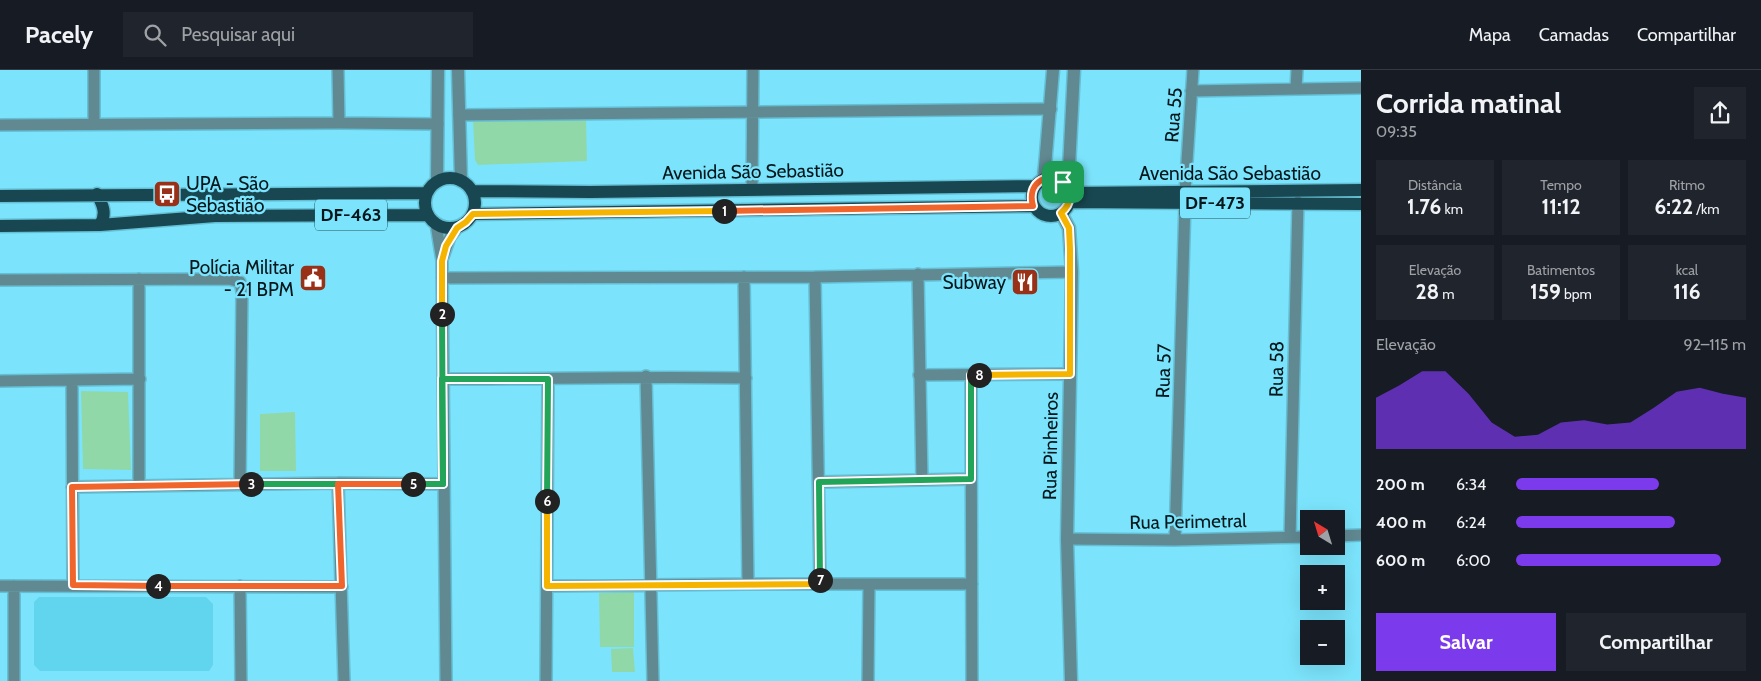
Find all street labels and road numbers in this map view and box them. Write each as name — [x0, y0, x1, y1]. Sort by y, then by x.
street label: Rua 55 — [1160, 87, 1187, 143]
street label: Avenida São Sebastião — [662, 158, 844, 185]
street label: Avenida São Sebastião — [1139, 162, 1321, 185]
road number: DF-473 — [1180, 188, 1250, 218]
road number: DF-463 — [315, 200, 387, 230]
street label: Rua 58 — [1265, 341, 1288, 397]
street label: Rua 57 — [1151, 343, 1176, 399]
street label: Rua Pinheiros — [1038, 392, 1063, 500]
street label: Rua Perimetral — [1129, 509, 1247, 534]

